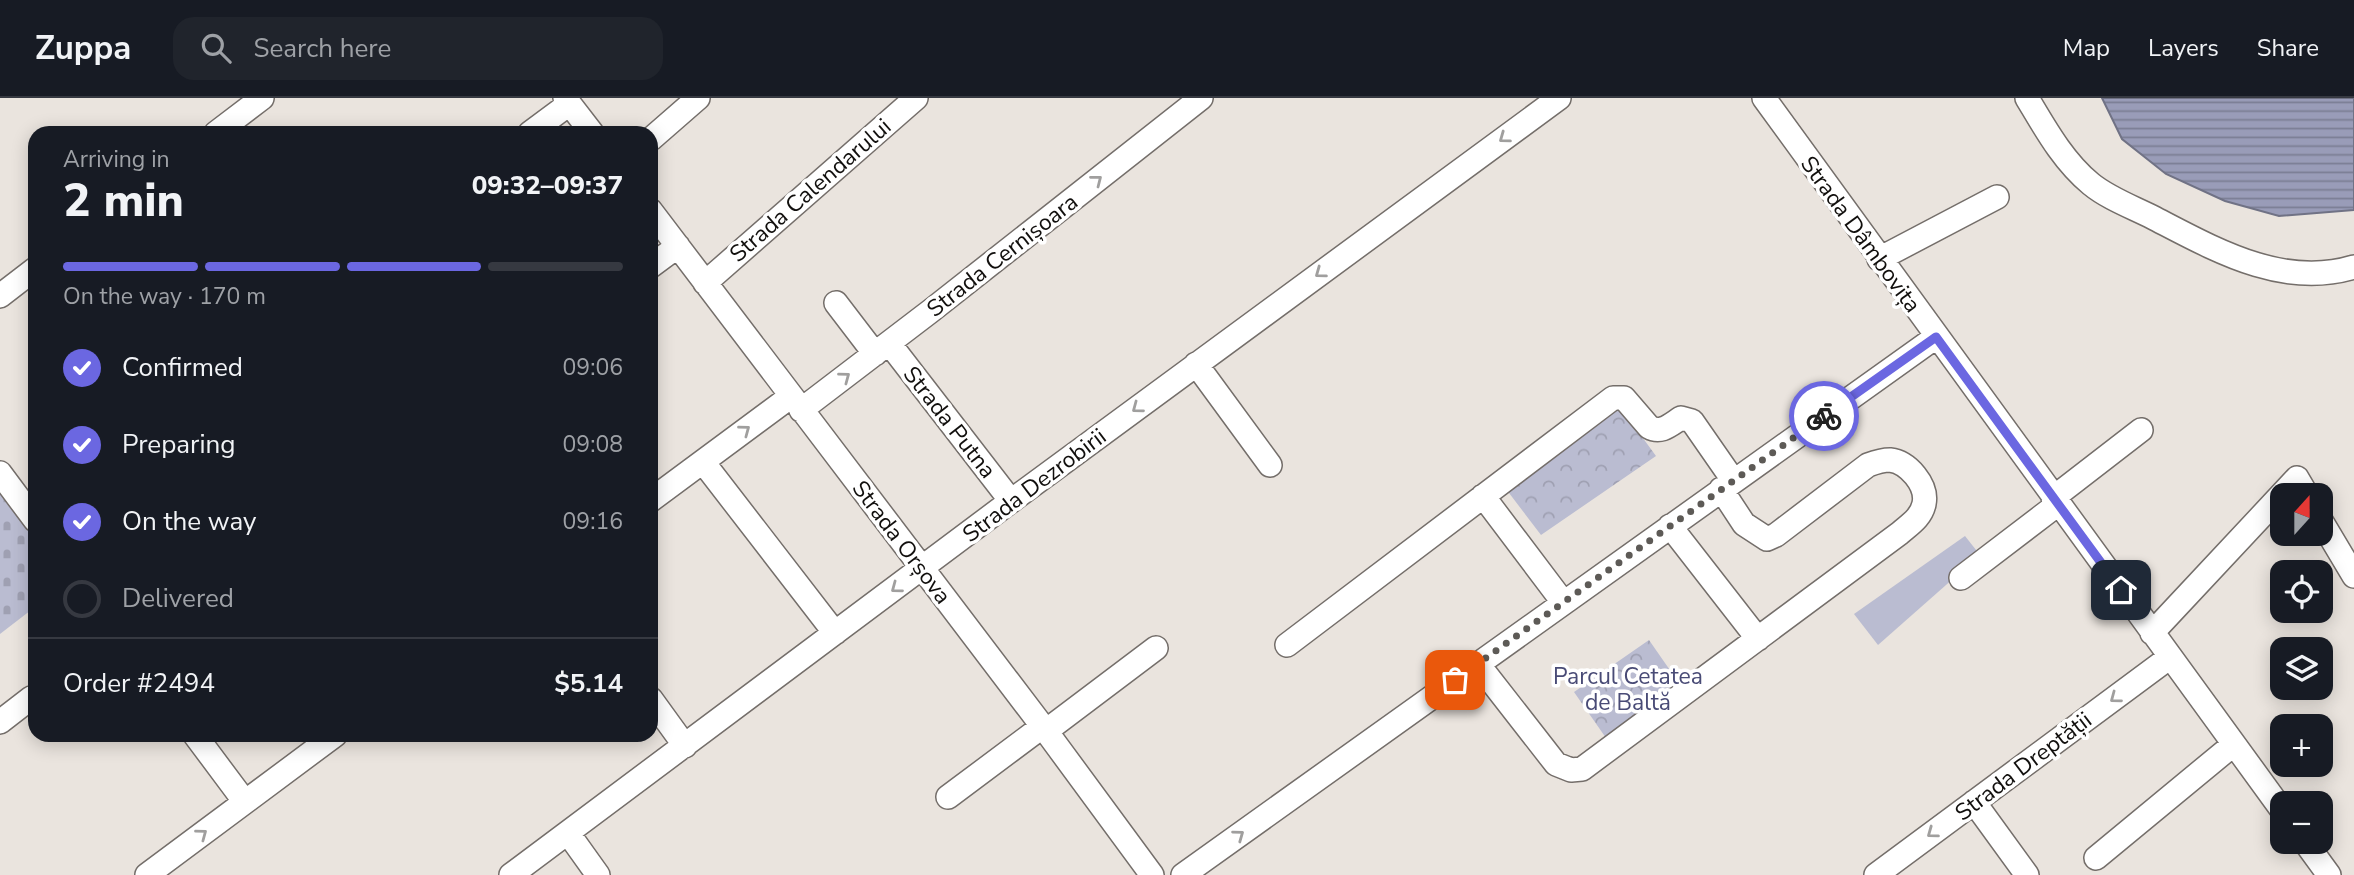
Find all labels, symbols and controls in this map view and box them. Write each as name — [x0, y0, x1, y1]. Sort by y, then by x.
search box — [173, 17, 663, 80]
text: Zuppa — [35, 26, 131, 71]
icon: search — [197, 29, 235, 67]
text: Search here — [253, 31, 391, 66]
text: Map — [2063, 32, 2110, 64]
text: Layers — [2148, 32, 2219, 64]
text: Share — [2257, 32, 2319, 64]
street label: Strada Calendarului — [723, 111, 898, 269]
one-way arrow — [1499, 130, 1512, 143]
text: Arriving in — [63, 144, 170, 175]
street label: Strada Dâmbovița — [1793, 150, 1928, 319]
text: 09:32–09:37 — [472, 168, 623, 203]
text: 2 min — [63, 169, 184, 232]
one-way arrow — [1089, 176, 1101, 189]
street label: Strada Cernișoara — [920, 187, 1084, 324]
one-way arrow — [1316, 265, 1328, 277]
text: On the way · 170 m — [63, 281, 266, 312]
icon: check — [63, 349, 101, 387]
text: Confirmed — [122, 350, 243, 385]
text: 09:06 — [563, 352, 623, 383]
street label: Strada Putna — [896, 360, 1003, 485]
one-way arrow — [837, 372, 850, 385]
courier — [1789, 381, 1859, 451]
icon: bike — [1805, 397, 1843, 435]
one-way arrow — [1132, 400, 1145, 412]
street label: Strada Dezrobirii — [956, 421, 1112, 550]
icon: check — [63, 426, 101, 464]
one-way arrow — [737, 426, 750, 438]
text: Preparing — [122, 427, 235, 462]
text: 09:08 — [563, 429, 623, 460]
street label: Strada Orșova — [845, 474, 958, 610]
north arrow — [2270, 483, 2333, 546]
map controls — [2270, 483, 2333, 854]
icon: check — [63, 503, 101, 541]
text: On the way — [122, 504, 256, 539]
text: 09:16 — [563, 506, 623, 537]
pin — [2091, 560, 2151, 620]
button: locate — [2270, 560, 2333, 623]
icon: home — [2102, 571, 2140, 609]
one-way arrow — [891, 580, 904, 592]
text: Delivered — [122, 581, 234, 616]
button: layers — [2270, 637, 2333, 700]
pin — [1425, 650, 1485, 710]
icon: bag — [1436, 661, 1474, 699]
park label: Parcul Cetatea de Baltă — [1553, 661, 1703, 718]
text: Order #2494 — [63, 666, 215, 701]
text: $5.14 — [554, 666, 623, 701]
one-way arrow — [2110, 690, 2123, 702]
street label: Strada Dreptății — [1949, 705, 2098, 828]
button: + — [2270, 714, 2333, 777]
button: − — [2270, 791, 2333, 854]
one-way arrow — [1928, 825, 1940, 838]
one-way arrow — [194, 830, 207, 843]
one-way arrow — [1231, 831, 1244, 843]

